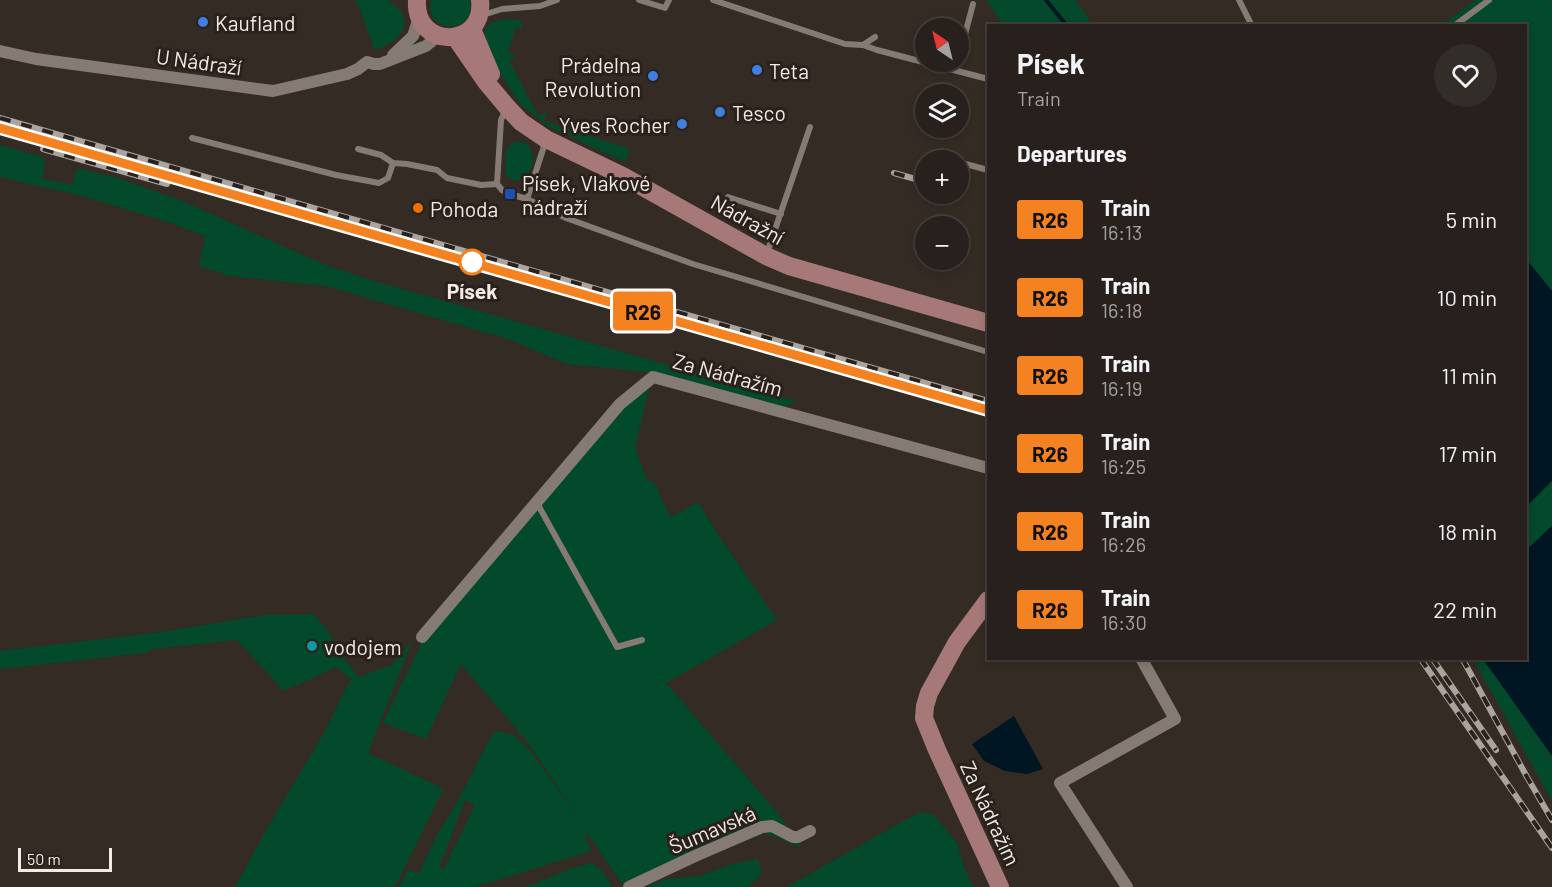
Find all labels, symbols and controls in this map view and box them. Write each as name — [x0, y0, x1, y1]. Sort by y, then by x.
place label: Kaufland — [215, 10, 296, 35]
marker: Kaufland — [196, 15, 210, 29]
north arrow — [915, 18, 969, 72]
map controls — [915, 18, 969, 270]
street label: U Nádraží — [155, 43, 244, 79]
button: heart — [1434, 44, 1497, 107]
text: Písek — [1017, 46, 1085, 80]
place label: Prádelna Revolution — [544, 52, 641, 101]
place label: Teta — [769, 58, 809, 83]
marker: Teta — [750, 63, 764, 77]
marker: Prádelna Revolution — [646, 69, 660, 83]
button: layers — [915, 84, 969, 138]
text: Train — [1017, 86, 1061, 110]
place label: Tesco — [732, 100, 786, 125]
marker: Tesco — [713, 105, 727, 119]
place label: Yves Rocher — [559, 112, 670, 137]
marker: Yves Rocher — [675, 117, 689, 131]
text: Departures — [1017, 140, 1127, 166]
button: + — [915, 150, 969, 204]
place label: Písek, Vlakové nádraží — [522, 170, 650, 219]
marker: Písek, Vlakové nádraží — [503, 187, 517, 201]
street label: Nádražní — [707, 189, 789, 250]
text: Train — [1101, 194, 1150, 220]
place label: Pohoda — [430, 196, 498, 221]
marker: Pohoda — [411, 201, 425, 215]
text: 5 min — [1446, 206, 1497, 232]
text: R26 — [1032, 207, 1068, 232]
button: − — [915, 216, 969, 270]
text: 16:13 — [1101, 220, 1142, 244]
marker: Písek — [459, 249, 485, 275]
text: Train — [1101, 272, 1150, 298]
place label: Písek — [447, 278, 497, 303]
text: 10 min — [1437, 284, 1497, 310]
text: R26 — [1032, 285, 1068, 310]
line badge: R26 — [608, 292, 678, 330]
text: 16:18 — [1101, 298, 1143, 322]
text: R26 — [625, 299, 661, 324]
street label: Za Nádražím — [671, 347, 785, 401]
text: Train — [1101, 350, 1150, 376]
text: 11 min — [1441, 362, 1497, 388]
text: R26 — [1032, 363, 1068, 388]
text: 16:19 — [1101, 376, 1143, 400]
text: Train — [1101, 428, 1150, 454]
text: 17 min — [1439, 440, 1497, 466]
text: R26 — [1032, 441, 1068, 466]
text: 16:25 — [1101, 454, 1146, 478]
text: Train — [1101, 506, 1150, 532]
text: 18 min — [1438, 518, 1497, 544]
text: R26 — [1032, 519, 1068, 544]
text: 16:26 — [1101, 532, 1146, 556]
text: Train — [1101, 584, 1150, 610]
text: 22 min — [1433, 596, 1497, 622]
text: R26 — [1032, 597, 1068, 622]
text: 16:30 — [1101, 610, 1147, 634]
place label: vodojem — [324, 634, 402, 659]
marker: vodojem — [305, 639, 319, 653]
street label: Za Nádražím — [956, 757, 1026, 869]
street label: Šumavská — [665, 800, 759, 858]
scale bar — [18, 845, 112, 872]
text: 50 m — [27, 849, 61, 868]

